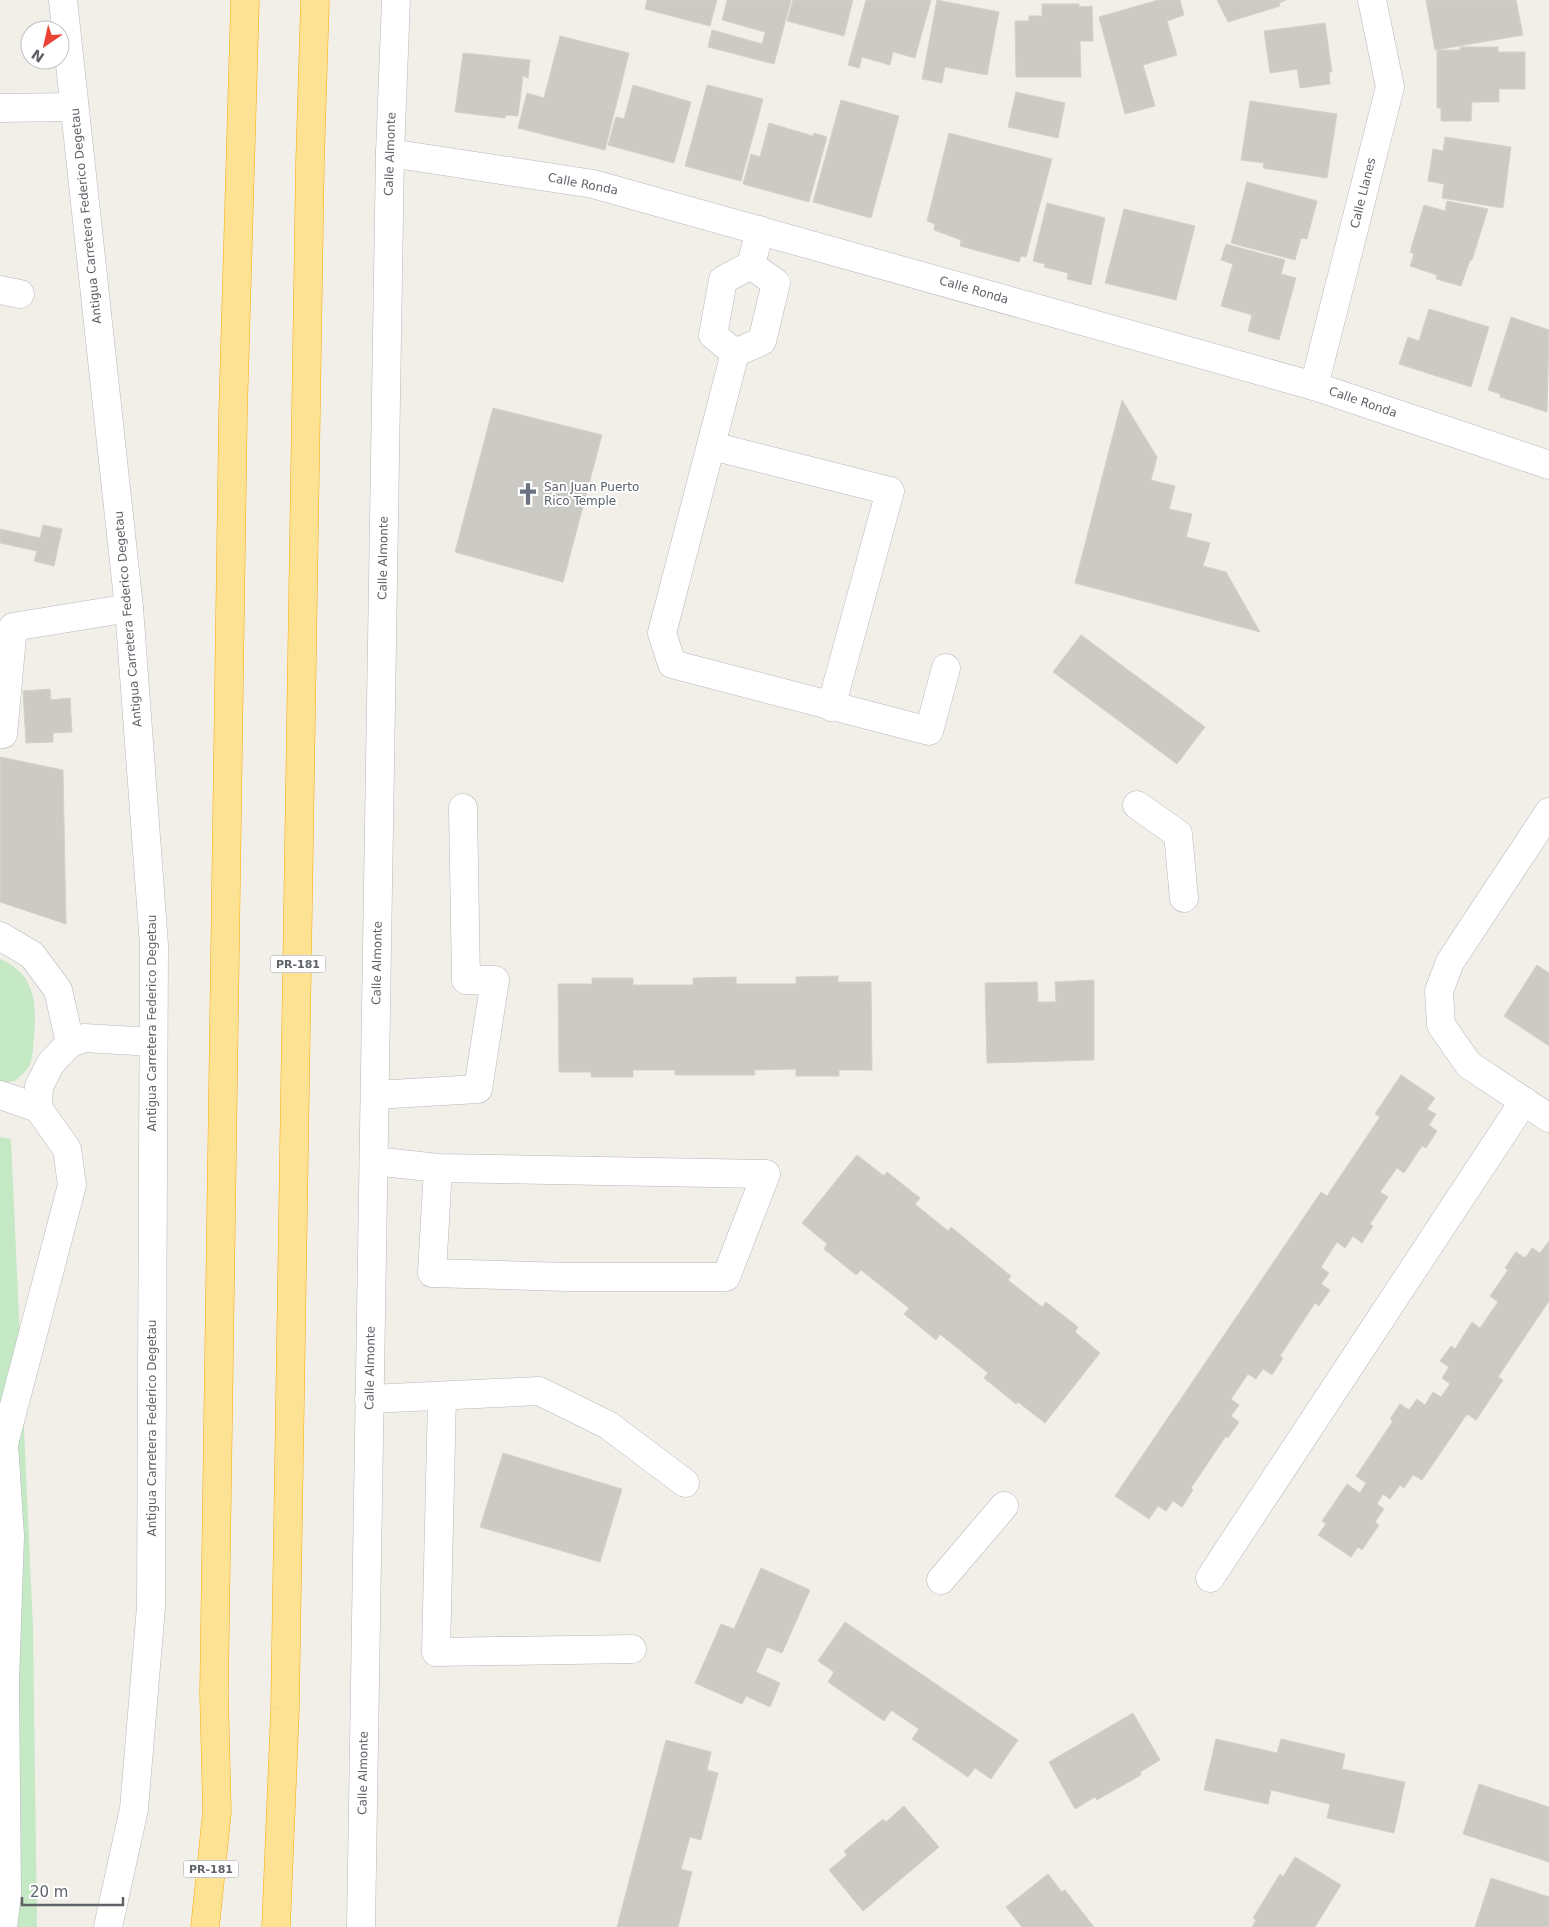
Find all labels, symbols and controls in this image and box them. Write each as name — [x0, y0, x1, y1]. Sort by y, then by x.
north arrow — [20, 20, 70, 70]
text: N — [28, 46, 47, 66]
street label: Antigua Carretera Federico Degetau — [68, 107, 104, 325]
street label: Calle Almonte — [382, 112, 398, 196]
street label: Calle Llanes — [1347, 156, 1379, 230]
street label: Calle Ronda — [547, 170, 619, 198]
street label: Calle Ronda — [938, 273, 1010, 307]
street label: Calle Ronda — [1327, 384, 1399, 420]
place label: San Juan Puerto Rico Temple — [544, 480, 639, 508]
church icon: San Juan Puerto Rico Temple — [515, 481, 541, 507]
street label: Antigua Carretera Federico Degetau — [112, 510, 144, 728]
street label: Calle Almonte — [375, 516, 391, 600]
street label: Antigua Carretera Federico Degetau — [145, 915, 159, 1131]
street label: Calle Almonte — [369, 921, 385, 1005]
road number: PR-181 — [270, 956, 326, 972]
street label: Antigua Carretera Federico Degetau — [145, 1320, 159, 1536]
street label: Calle Almonte — [362, 1326, 378, 1410]
street label: Calle Almonte — [355, 1731, 371, 1815]
road number: PR-181 — [184, 1860, 238, 1878]
scale bar — [22, 1874, 124, 1906]
text: 20 m — [30, 1883, 68, 1901]

